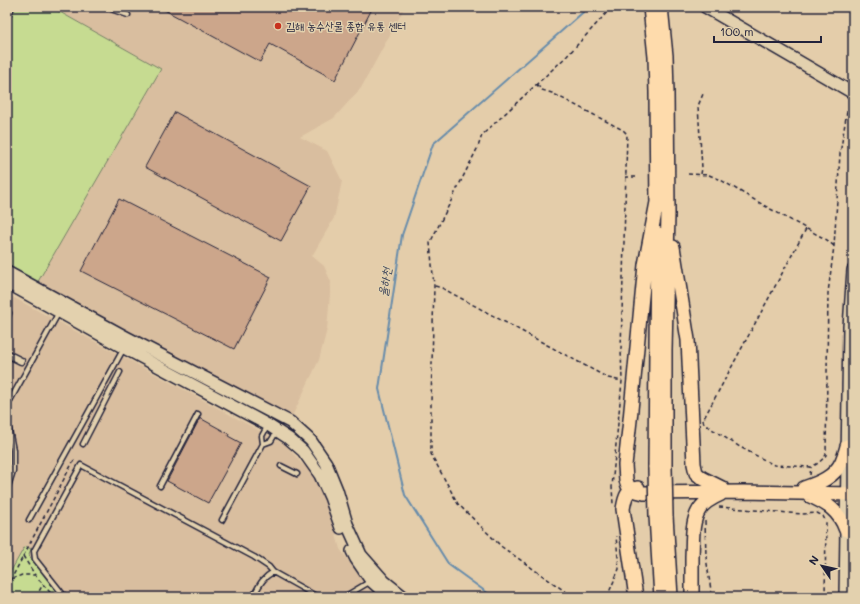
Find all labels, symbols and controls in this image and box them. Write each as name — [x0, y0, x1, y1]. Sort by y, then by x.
place label: 김해 농수산물 종합 유통 센터 — [286, 18, 406, 33]
scale bar — [714, 18, 821, 44]
marker: 김해 농수산물 종합 유통 센터 — [273, 21, 283, 31]
text: 100 m — [720, 23, 754, 39]
water label: 율하천 — [374, 265, 394, 297]
north arrow — [802, 546, 842, 586]
text: N — [805, 552, 822, 568]

